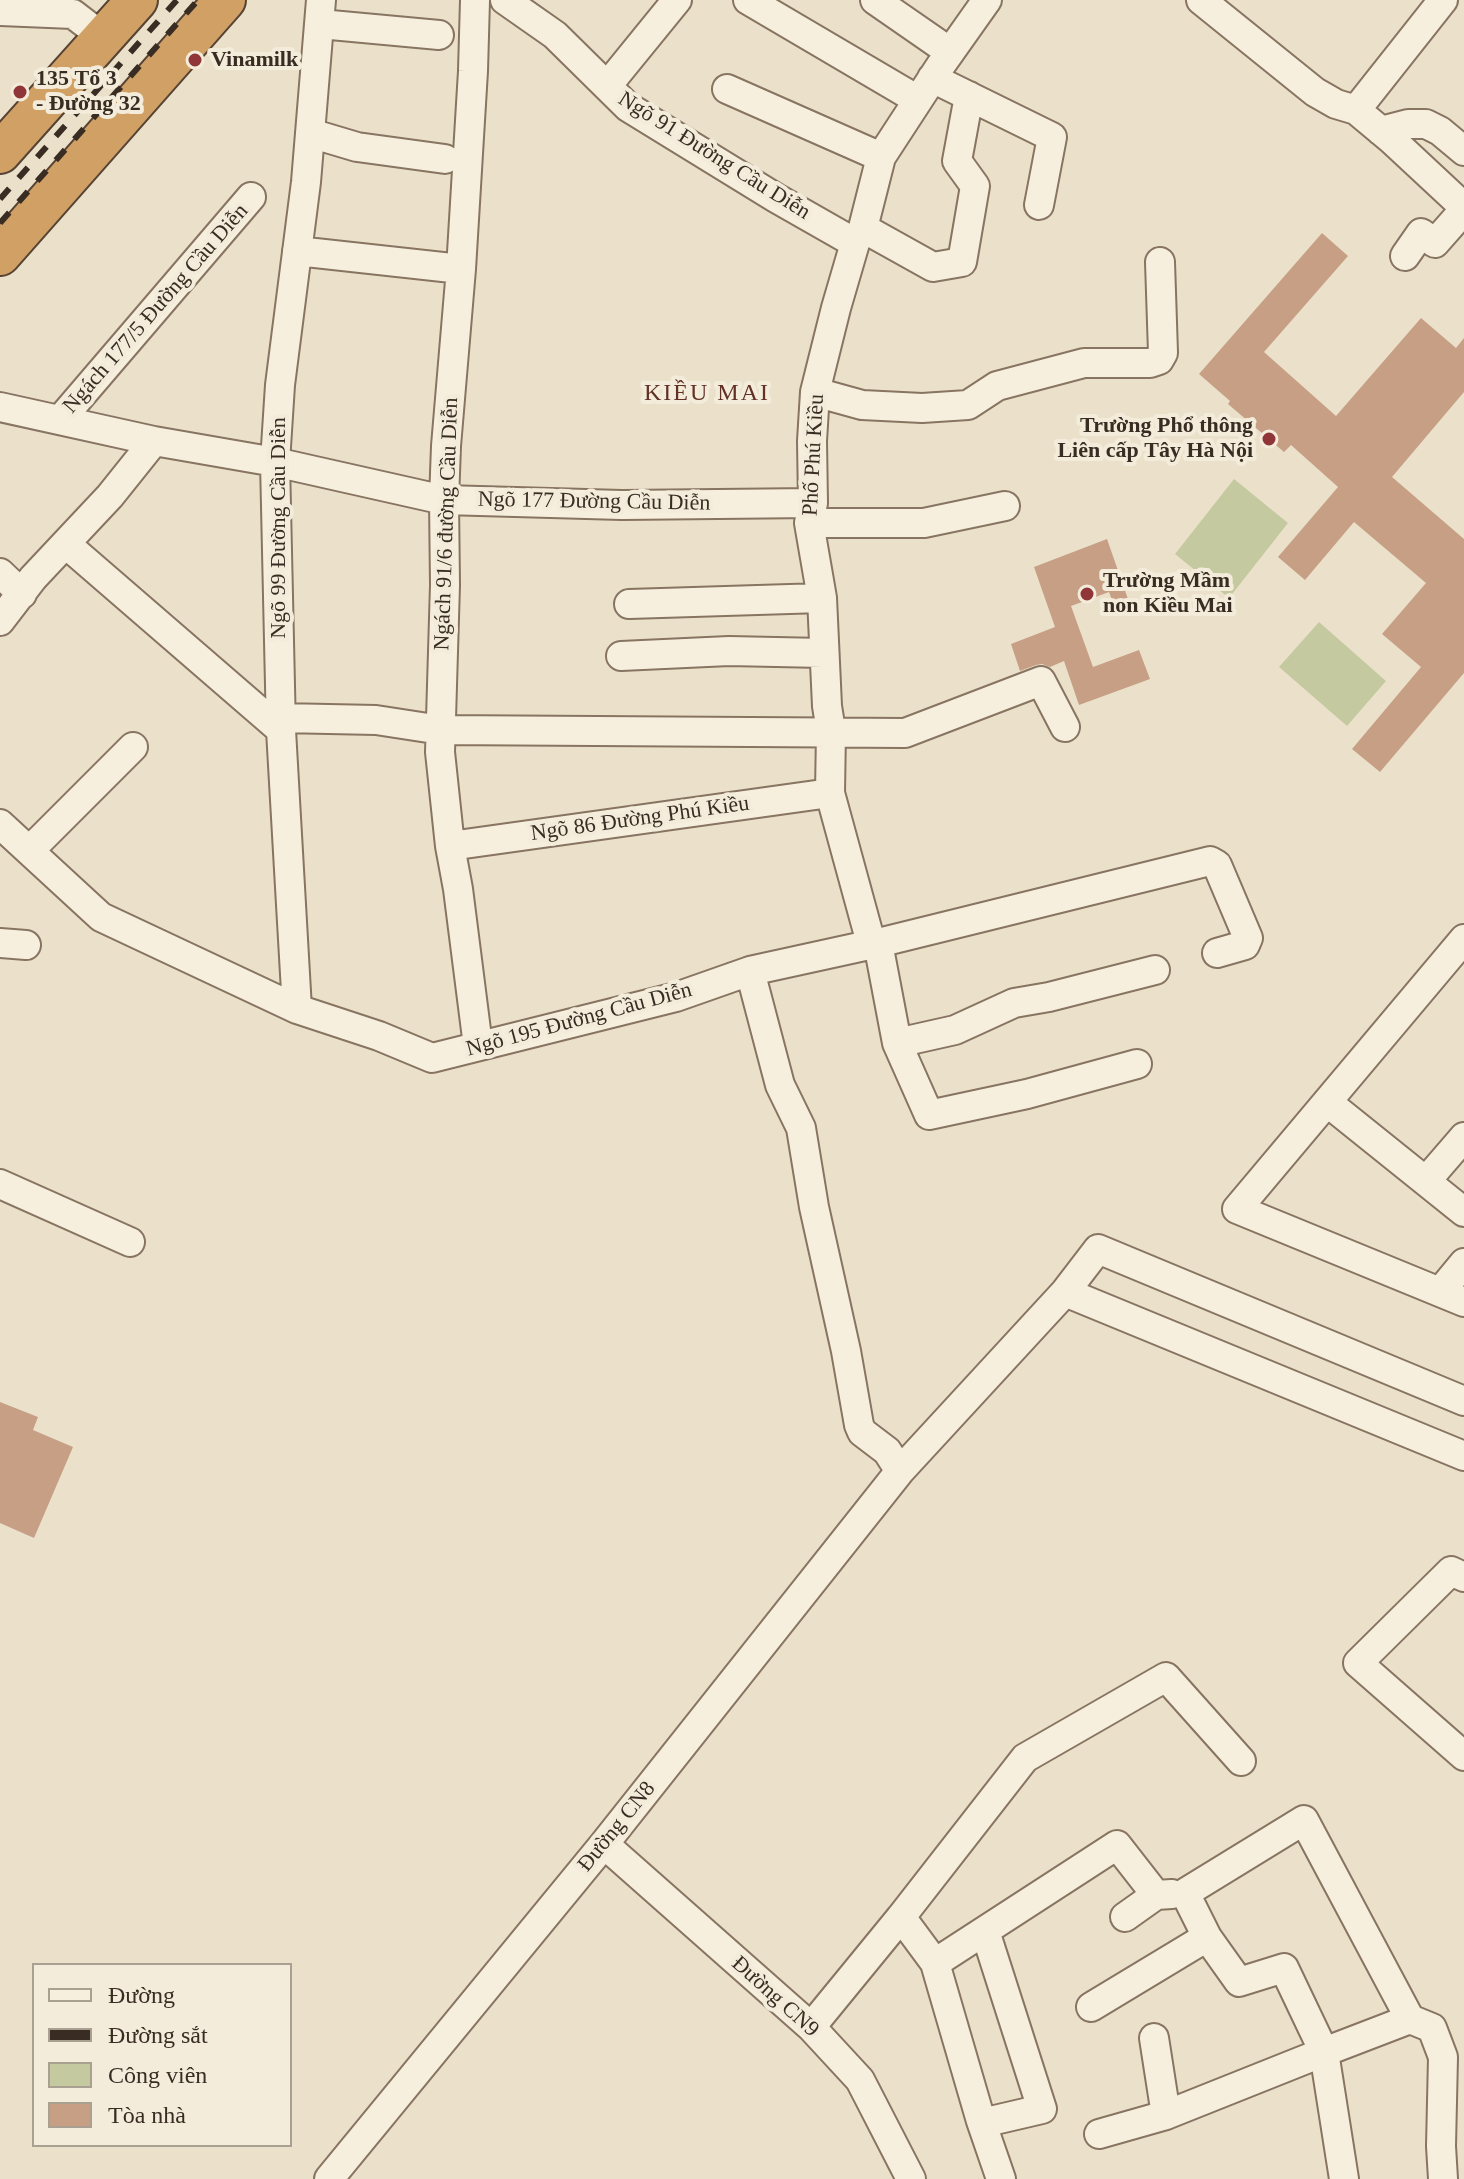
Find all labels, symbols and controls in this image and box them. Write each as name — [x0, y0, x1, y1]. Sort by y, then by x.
place label: Vinamilk — [211, 47, 298, 73]
marker: Vinamilk — [186, 51, 204, 69]
place label: 135 Tổ 3 - Đường 32 — [36, 66, 141, 118]
marker: 135 Tổ 3 - Đường 32 — [11, 83, 29, 101]
street label: Ngõ 91 Đường Cầu Diễn — [613, 86, 815, 226]
street label: Ngách 177/5 Đường Cầu Diễn — [58, 199, 254, 419]
district label: KIỀU MAI — [644, 380, 770, 408]
street label: Phố Phú Kiều — [798, 393, 830, 517]
street label: Ngách 91/6 đường Cầu Diễn — [429, 397, 465, 651]
place label: Trường Phổ thông Liên cấp Tây Hà Nội — [1057, 413, 1253, 464]
street label: Ngõ 99 Đường Cầu Diễn — [266, 417, 292, 639]
marker: Trường Phổ thông Liên cấp Tây Hà Nội — [1260, 430, 1278, 448]
street label: Ngõ 177 Đường Cầu Diễn — [478, 487, 710, 517]
place label: Trường Mầm non Kiều Mai — [1103, 568, 1233, 620]
marker: Trường Mầm non Kiều Mai — [1078, 585, 1096, 603]
street label: Ngõ 86 Đường Phú Kiều — [529, 791, 751, 847]
street label: Ngõ 195 Đường Cầu Diễn — [463, 977, 695, 1063]
street label: Đường CN8 — [573, 1777, 661, 1877]
street label: Đường CN9 — [726, 1951, 824, 2043]
legend — [32, 1963, 292, 2147]
text: Đường — [108, 1982, 175, 2008]
text: Đường sắt — [108, 2022, 208, 2048]
text: Công viên — [108, 2062, 207, 2088]
text: Tòa nhà — [108, 2102, 186, 2128]

